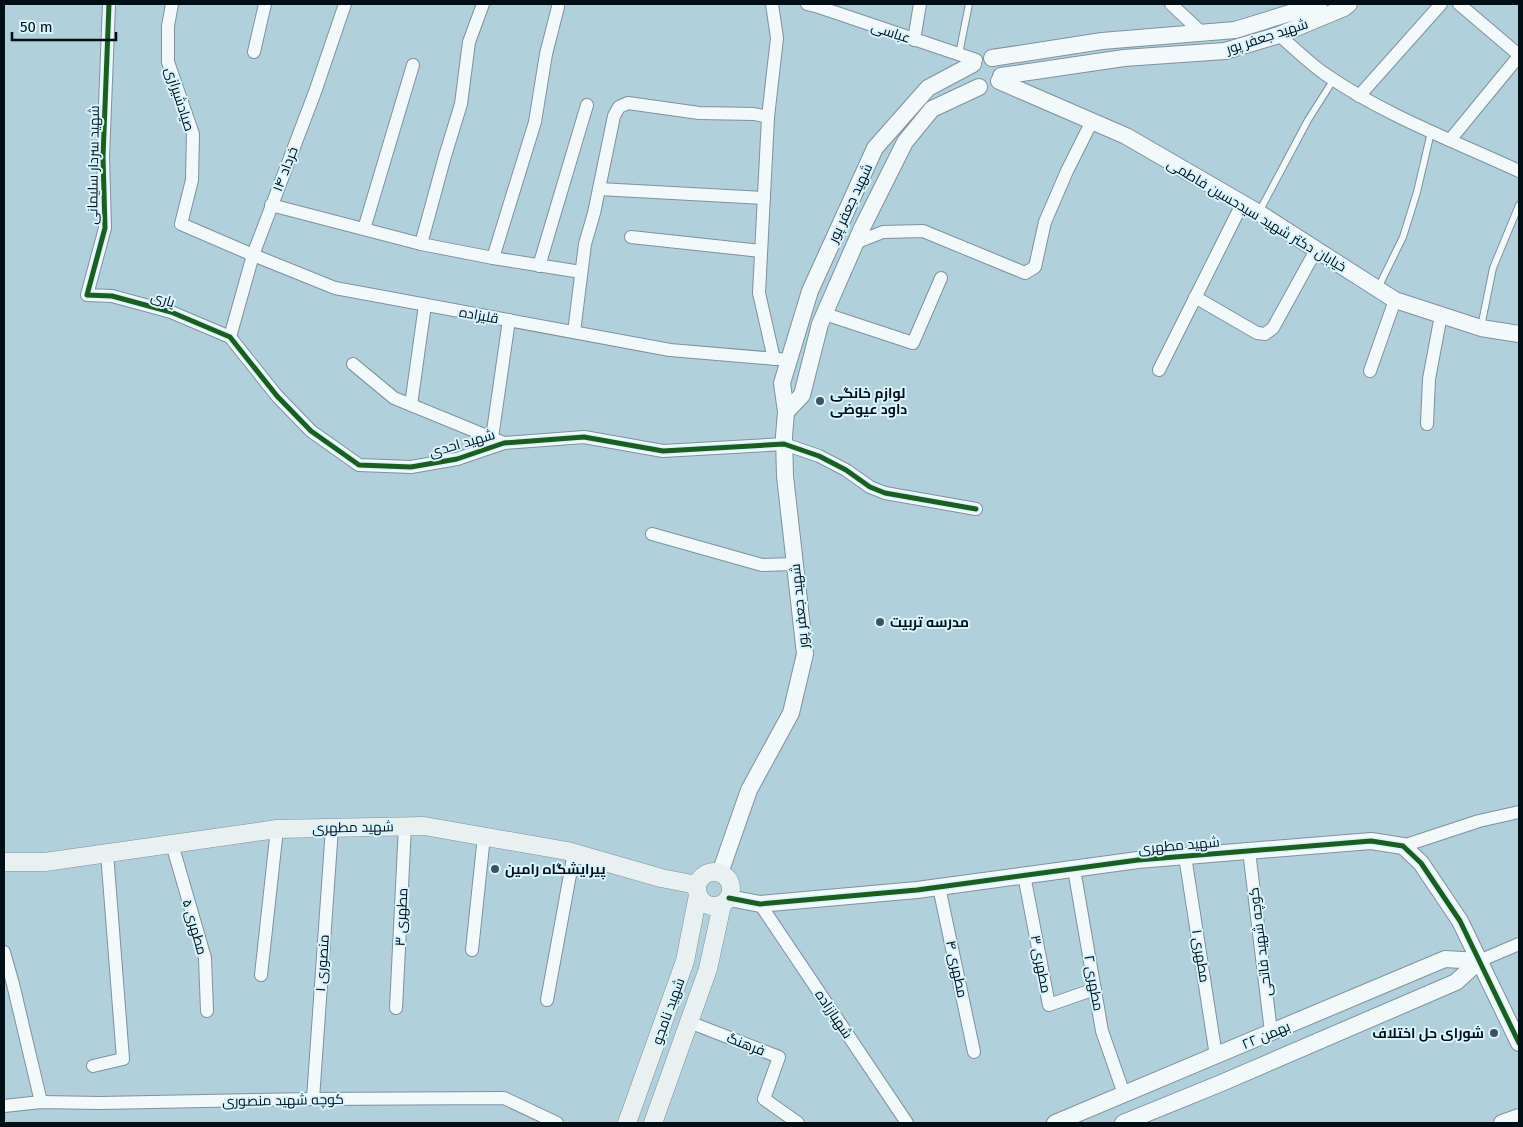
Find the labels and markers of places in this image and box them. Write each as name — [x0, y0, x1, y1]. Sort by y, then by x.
place label: لوازم خانگی داود عیوضی — [830, 385, 907, 418]
marker: لوازم خانگی داود عیوضی — [814, 395, 826, 407]
place label: مدرسه تربیت — [890, 614, 969, 631]
marker: مدرسه تربیت — [874, 616, 886, 628]
place label: پیرایشگاه ‌رامین — [505, 861, 606, 880]
marker: پیرایشگاه ‌رامین — [489, 863, 501, 875]
place label: شورای حل اختلاف — [1372, 1025, 1484, 1042]
marker: شورای حل اختلاف — [1488, 1027, 1500, 1039]

